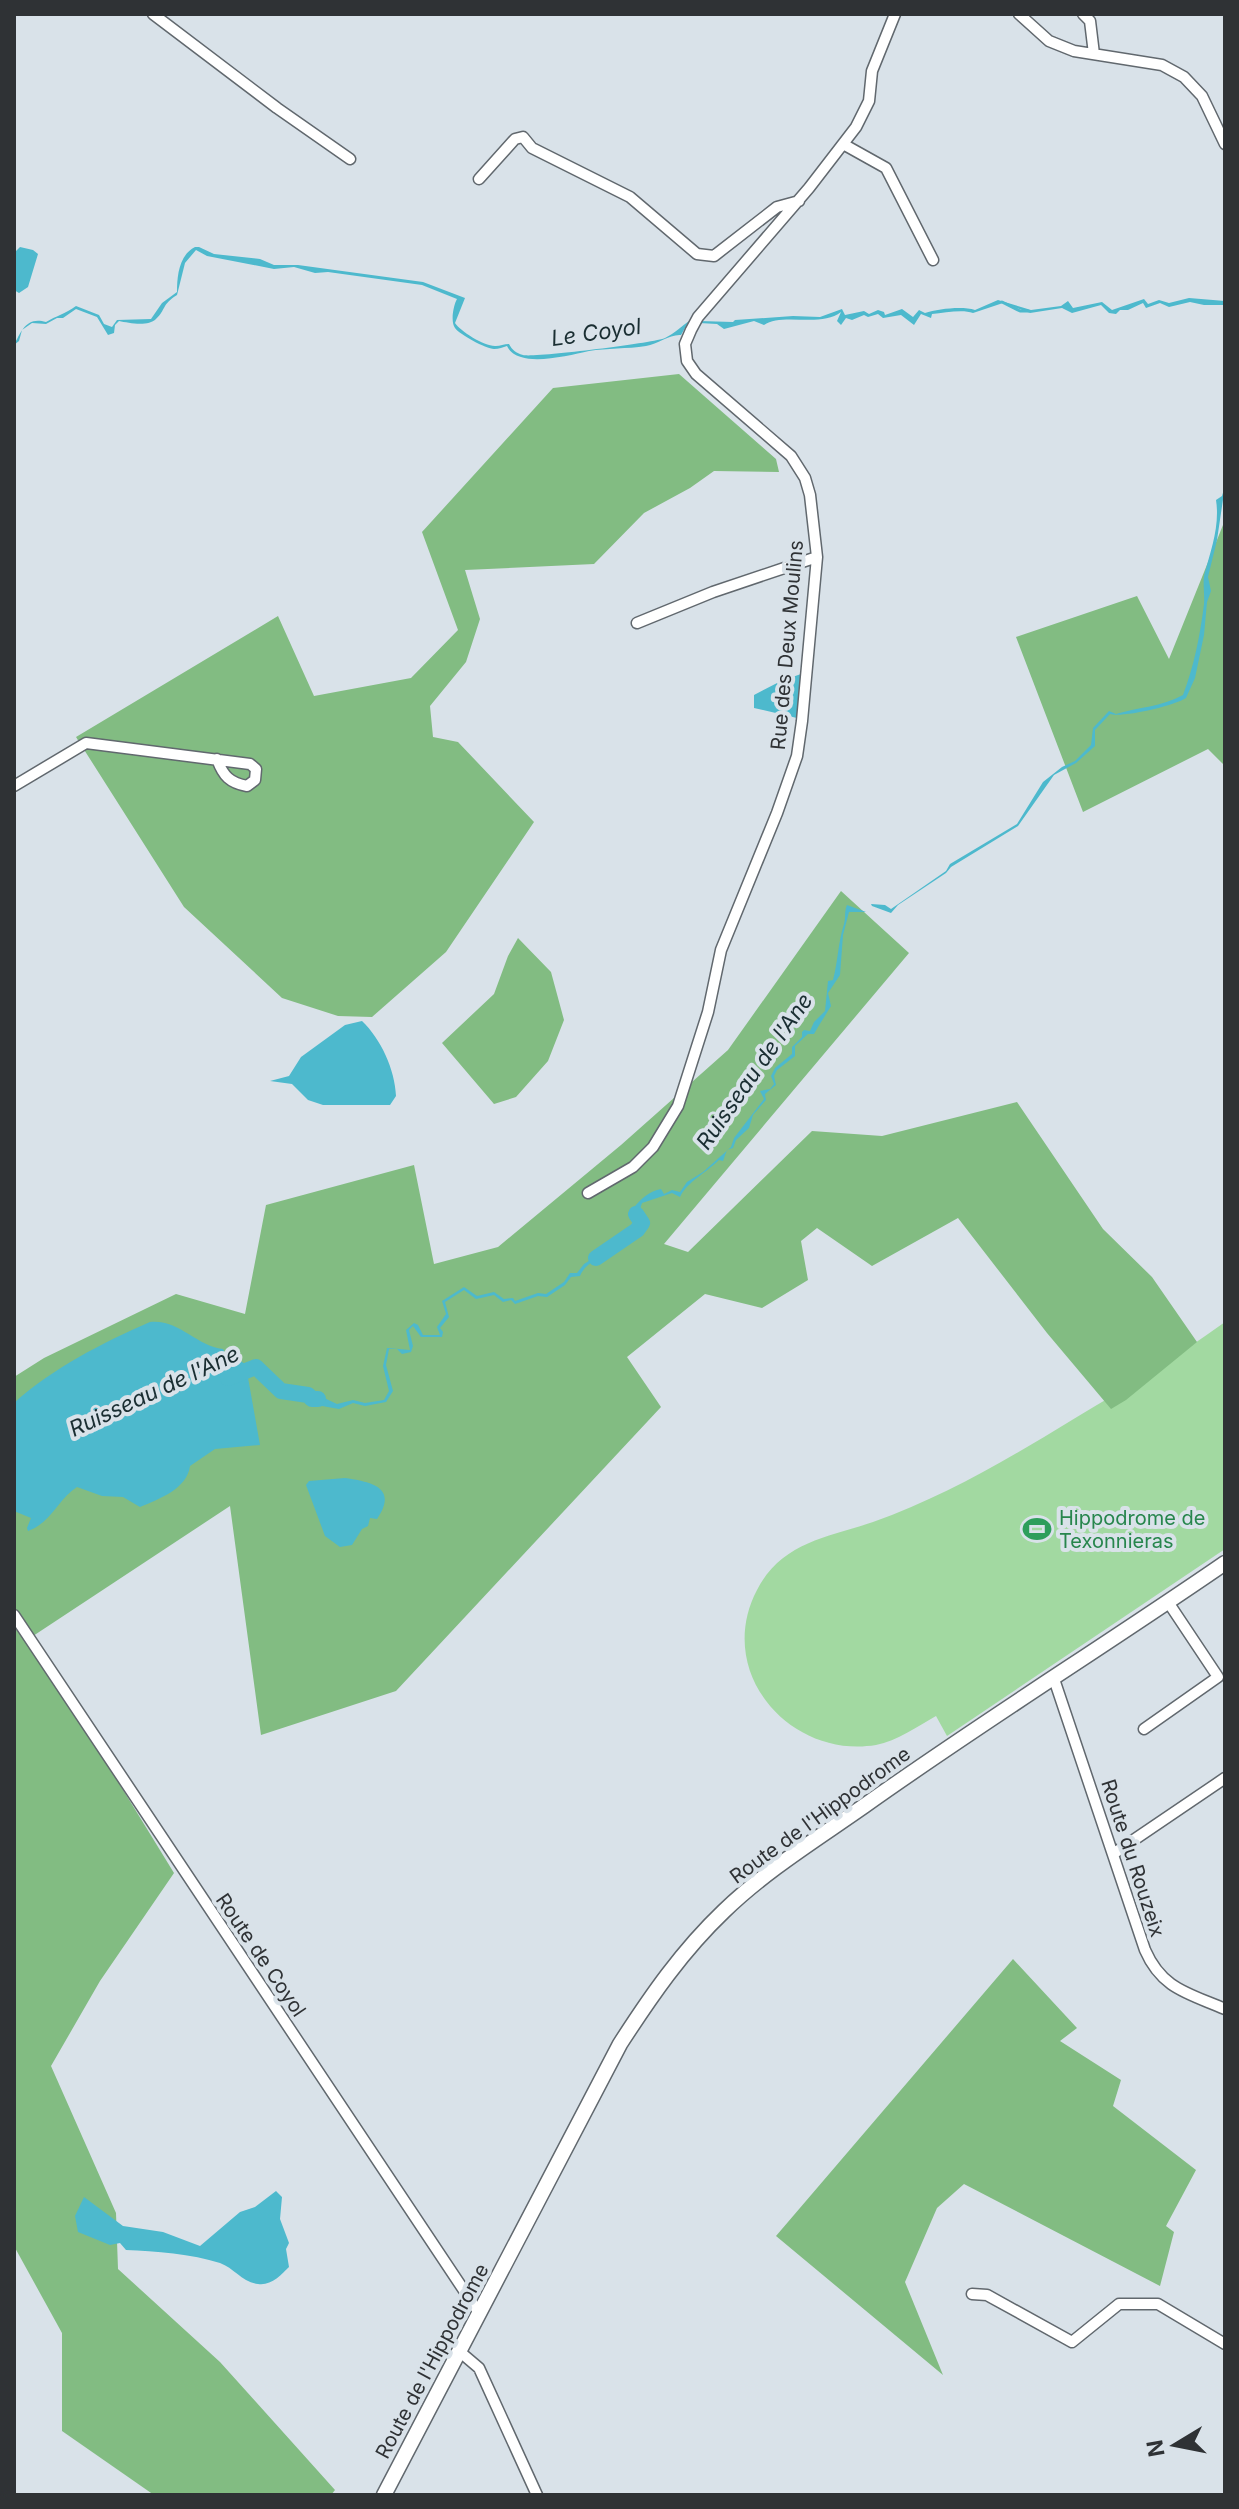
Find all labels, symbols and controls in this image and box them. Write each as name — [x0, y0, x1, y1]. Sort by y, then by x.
water label: Le Coyol — [549, 313, 643, 351]
street label: Rue des Deux Moulins — [766, 539, 808, 751]
water label: Ruisseau de l'Ane — [690, 988, 818, 1154]
water label: Ruisseau de l'Ane — [65, 1340, 243, 1442]
place label: Hippodrome de Texonnieras — [1059, 1506, 1205, 1553]
sports icon: Hippodrome de Texonnieras — [1022, 1514, 1052, 1544]
street label: Route de l'Hippodrome — [725, 1741, 915, 1889]
street label: Route du Rouzeix — [1096, 1776, 1170, 1940]
street label: Route de Coyol — [211, 1889, 311, 2021]
street label: Route de l'Hippodrome — [370, 2259, 494, 2463]
north arrow — [1135, 2405, 1215, 2485]
text: N — [1141, 2438, 1170, 2459]

